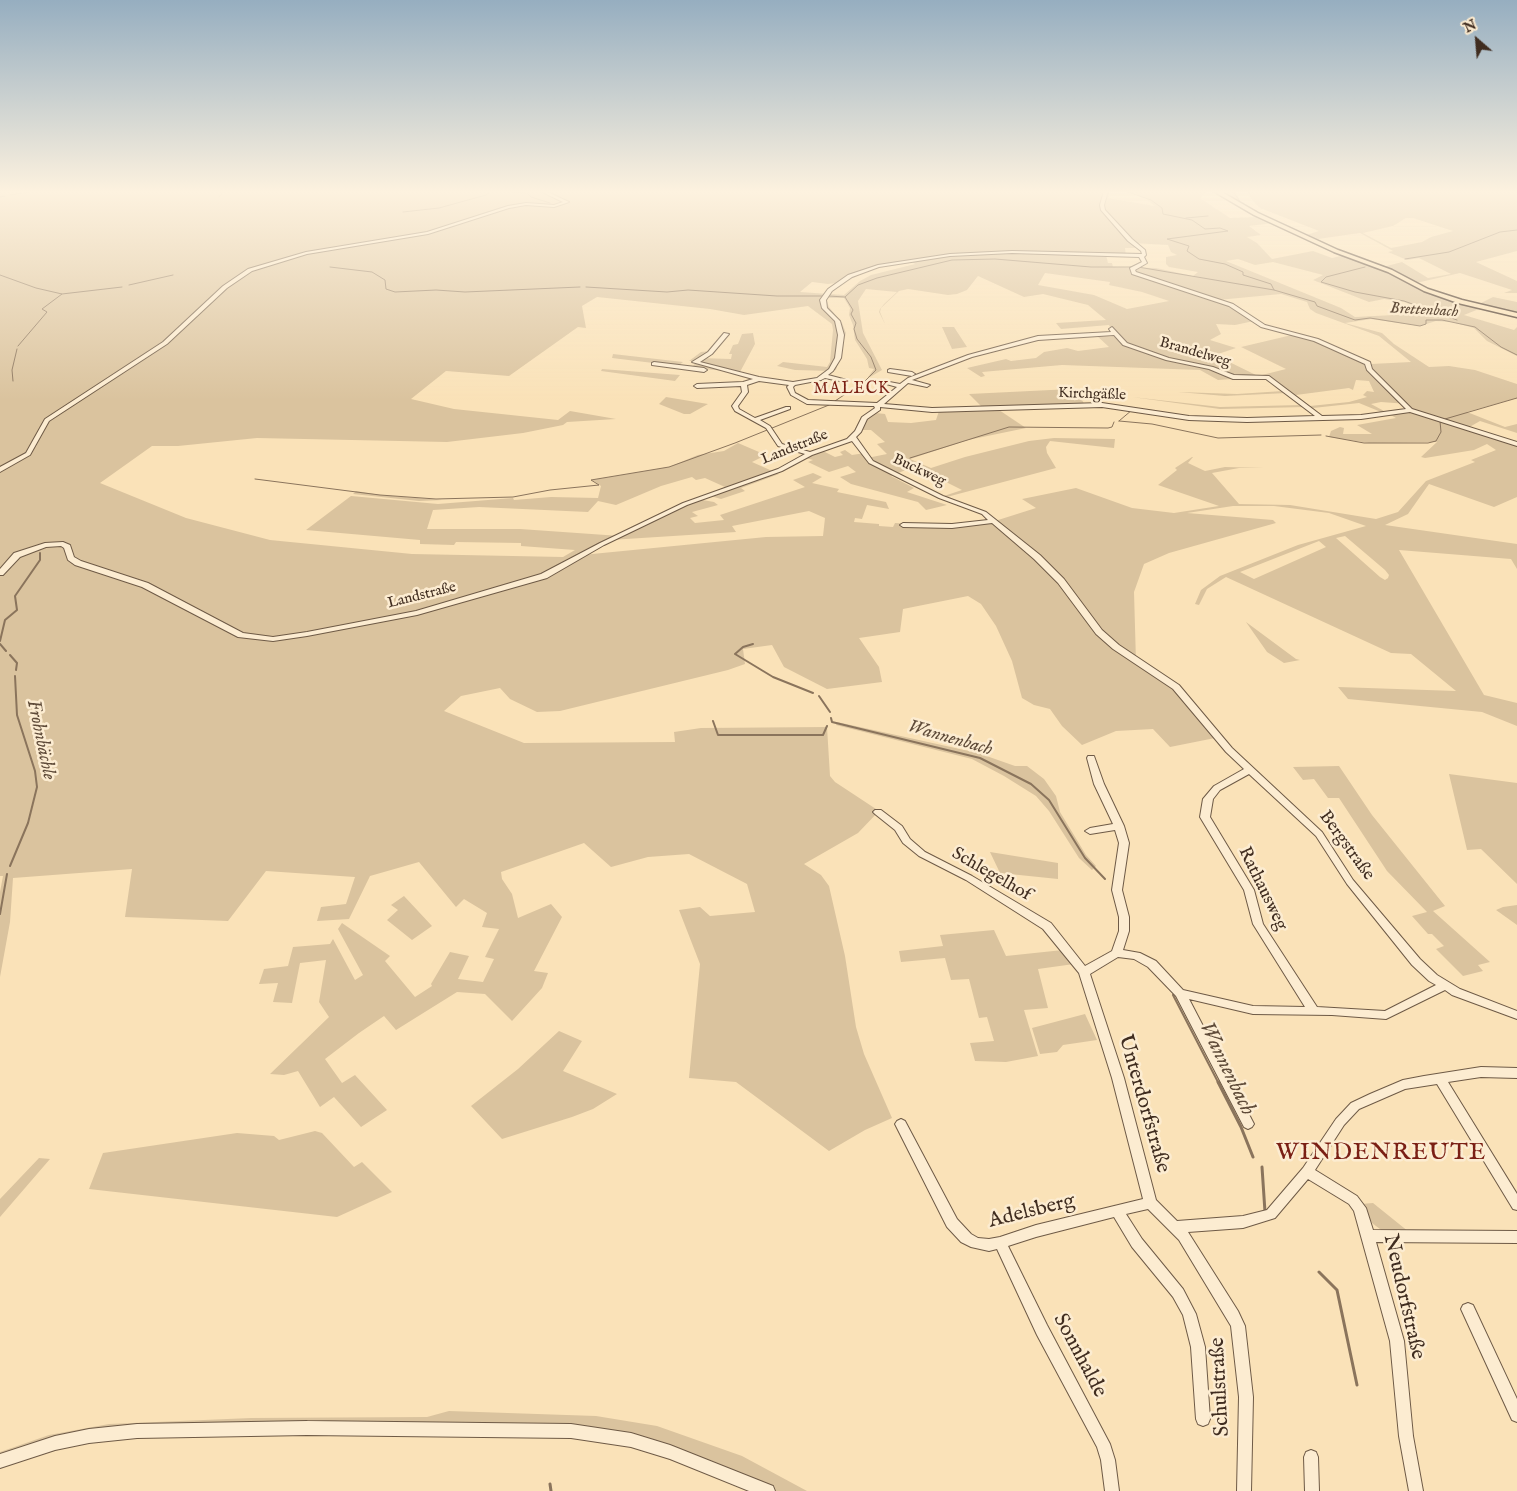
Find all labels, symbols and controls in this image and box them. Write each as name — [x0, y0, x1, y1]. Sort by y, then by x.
north arrow — [1452, 15, 1502, 65]
text: N — [1461, 16, 1480, 37]
water label: Brettenbach — [1389, 300, 1459, 322]
street label: Brandelweg — [1157, 334, 1233, 372]
district label: MALECK — [813, 380, 891, 400]
street label: Kirchgäßle — [1058, 385, 1126, 405]
street label: Landstraße — [759, 427, 831, 469]
street label: Buckweg — [889, 451, 949, 491]
street label: Landstraße — [386, 579, 458, 613]
water label: Frohnbächle — [20, 698, 60, 782]
water label: Wannenbach — [905, 716, 995, 762]
street label: Bergstraße — [1313, 807, 1379, 885]
street label: Schlegelhof — [947, 844, 1035, 906]
street label: Rathausweg — [1232, 844, 1292, 934]
water label: Wannenbach — [1192, 1018, 1260, 1120]
street label: Unterdorfstraße — [1111, 1032, 1175, 1176]
district label: WINDENREUTE — [1274, 1140, 1488, 1168]
street label: Adelsberg — [986, 1189, 1078, 1235]
street label: Neudorfstraße — [1376, 1232, 1430, 1362]
street label: Sonnhalde — [1046, 1310, 1112, 1402]
street label: Schulstraße — [1206, 1337, 1236, 1437]

